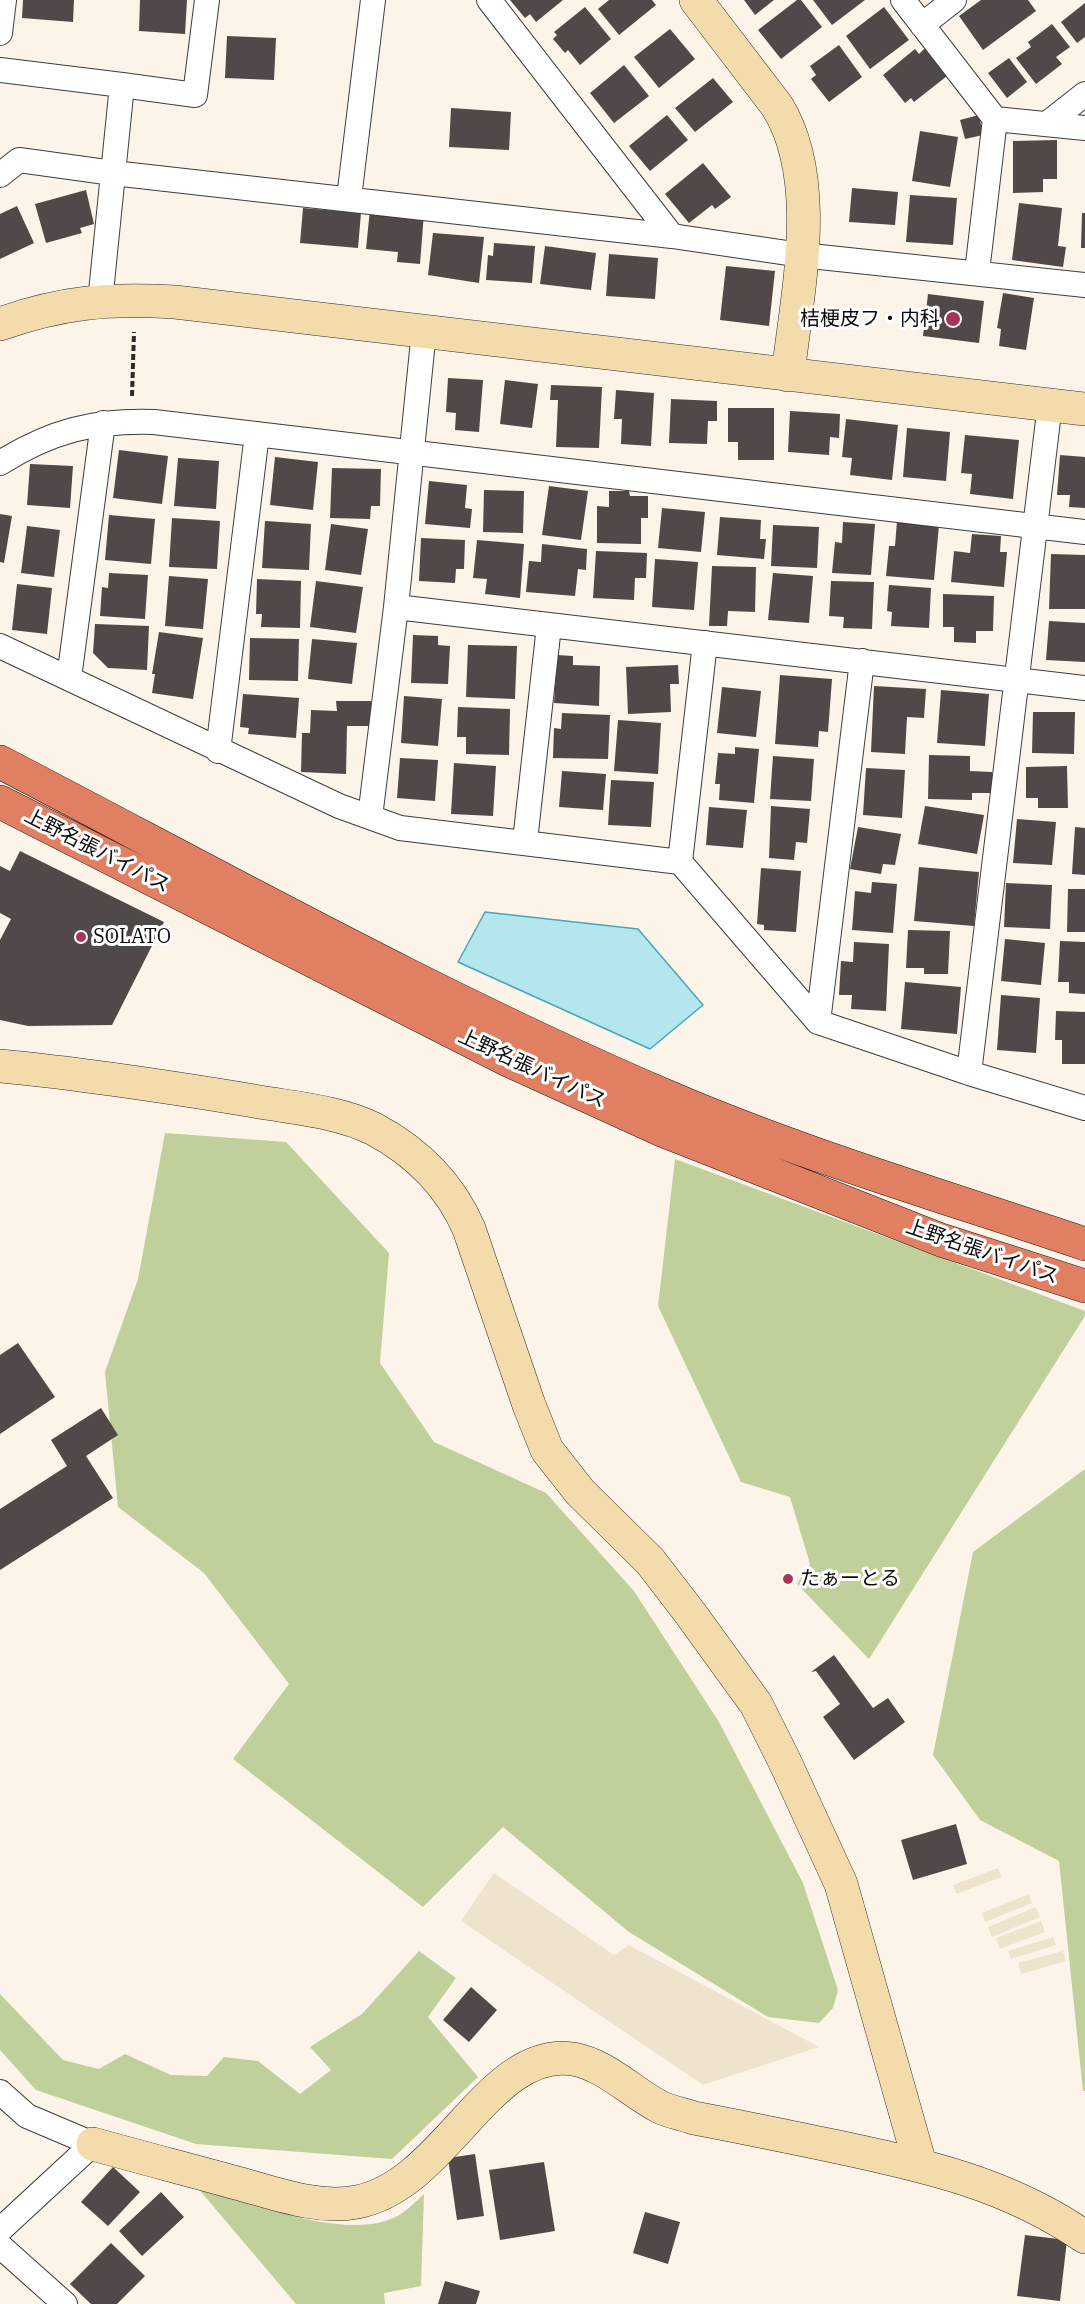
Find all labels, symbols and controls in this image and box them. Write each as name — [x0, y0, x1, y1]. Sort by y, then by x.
place label: 桔梗皮フ・内科 — [800, 307, 940, 331]
marker: 桔梗皮フ・内科 — [944, 310, 962, 328]
street label: 上野名張バイパス — [20, 804, 174, 898]
place label: SOLATO — [93, 925, 171, 949]
marker: SOLATO — [74, 930, 88, 944]
street label: 上野名張バイパス — [454, 1024, 610, 1114]
street label: 上野名張バイパス — [902, 1215, 1062, 1289]
place label: たぁーとる — [800, 1567, 900, 1591]
marker: たぁーとる — [781, 1572, 795, 1586]

